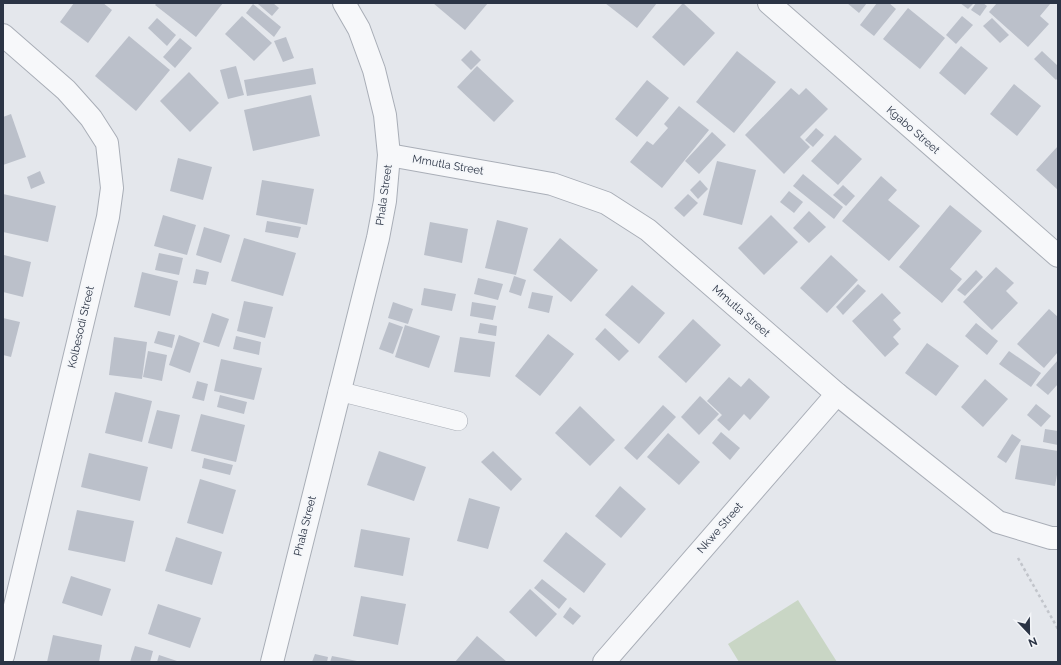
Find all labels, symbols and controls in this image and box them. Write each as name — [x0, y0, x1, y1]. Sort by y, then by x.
street label: Kgabo Street — [884, 103, 942, 157]
street label: Mmutla Street — [411, 152, 485, 178]
street label: Phala Street — [373, 163, 395, 226]
street label: Mmutla Street — [709, 282, 773, 340]
street label: Kolbesodi Street — [65, 284, 97, 369]
street label: Phala Street — [291, 494, 319, 557]
street label: Nkwe Street — [694, 500, 746, 556]
north arrow — [1009, 613, 1049, 653]
text: N — [1026, 634, 1039, 649]

